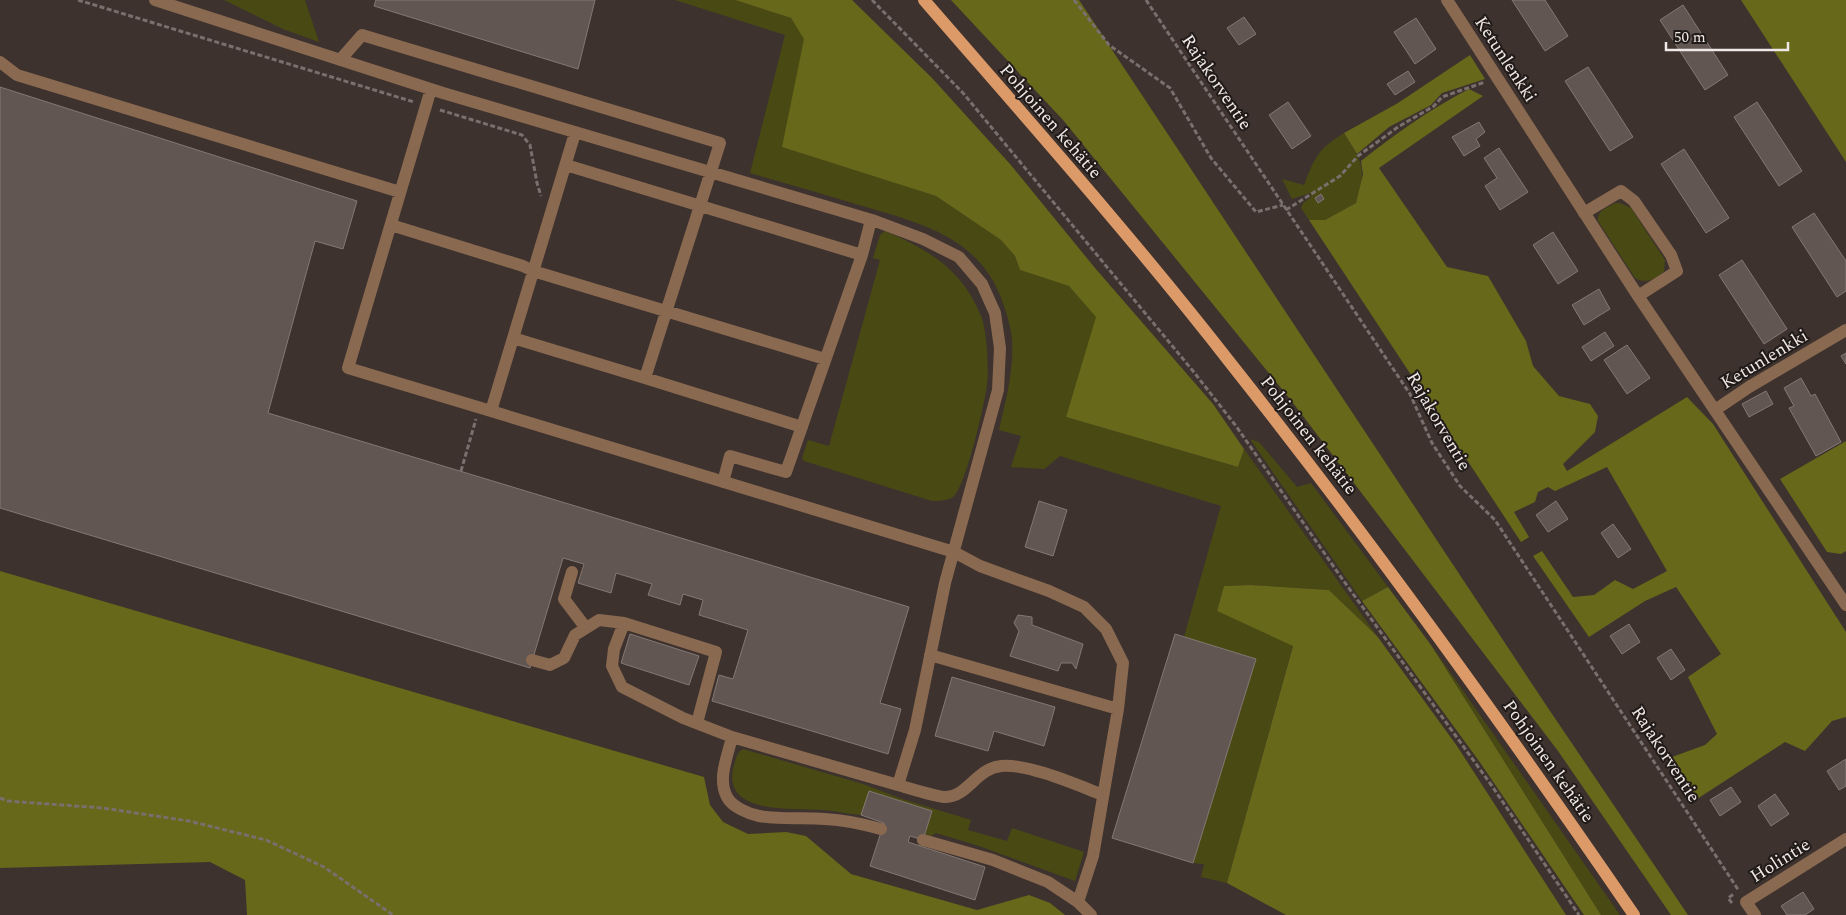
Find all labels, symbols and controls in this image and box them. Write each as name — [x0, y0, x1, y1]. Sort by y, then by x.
street label: Ketunlenkki — [1468, 11, 1544, 108]
scale bar — [1666, 20, 1788, 52]
text: 50 m — [1674, 26, 1706, 49]
street label: Rajakorventie — [1175, 29, 1259, 136]
street label: Pohjoinen kehätie — [993, 58, 1108, 185]
street label: Ketunlenkki — [1715, 323, 1813, 396]
street label: Rajakorventie — [1399, 367, 1478, 476]
street label: Pohjoinen kehätie — [1253, 370, 1364, 501]
street label: Pohjoinen kehätie — [1496, 694, 1601, 828]
street label: Rajakorventie — [1624, 701, 1707, 808]
street label: Holintie — [1745, 831, 1816, 889]

